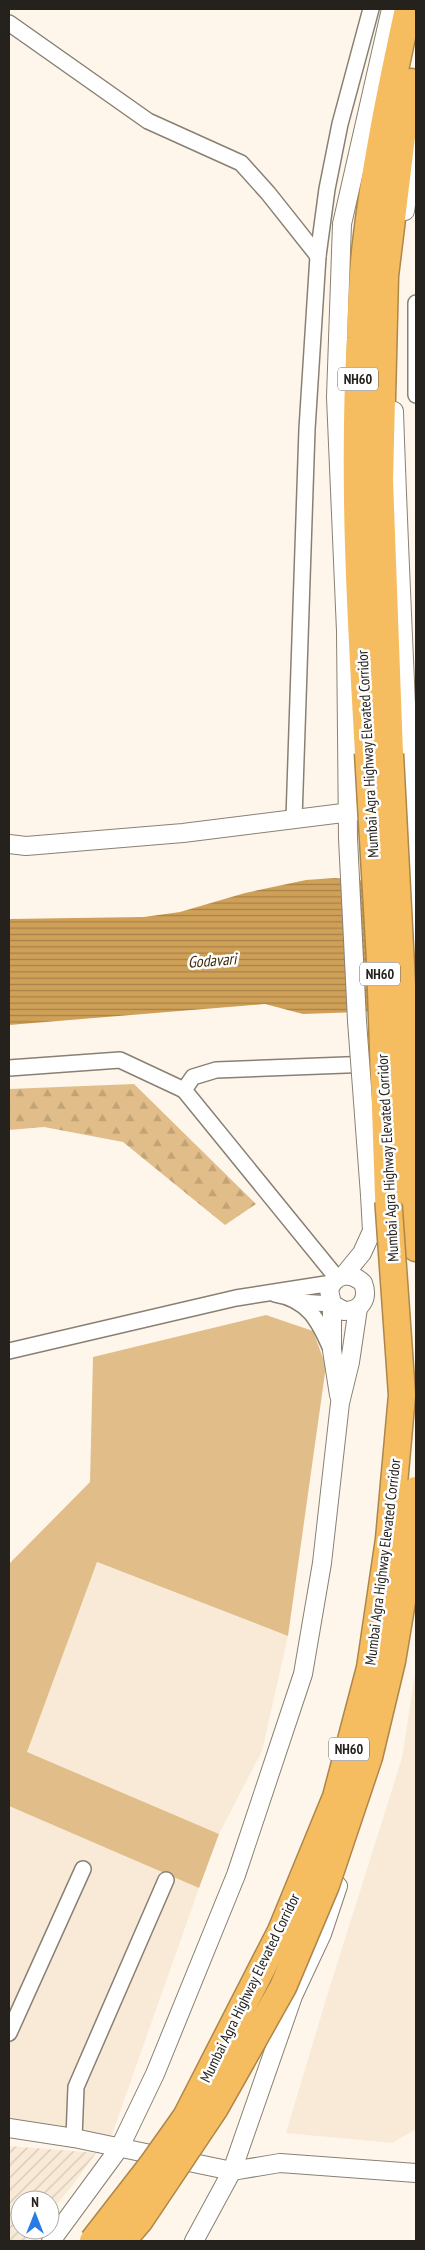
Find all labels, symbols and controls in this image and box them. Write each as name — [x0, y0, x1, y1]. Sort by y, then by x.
road number: NH60 — [338, 368, 378, 390]
street label: Mumbai Agra Highway Elevated Corridor — [353, 649, 382, 858]
water label: Godavari — [187, 948, 239, 972]
road number: NH60 — [360, 962, 400, 986]
street label: Mumbai Agra Highway Elevated Corridor — [373, 1053, 402, 1262]
street label: Mumbai Agra Highway Elevated Corridor — [360, 1457, 405, 1666]
road number: NH60 — [329, 1738, 369, 1760]
street label: Mumbai Agra Highway Elevated Corridor — [195, 1889, 304, 2085]
north arrow — [10, 2190, 60, 2240]
text: N — [31, 2193, 39, 2211]

